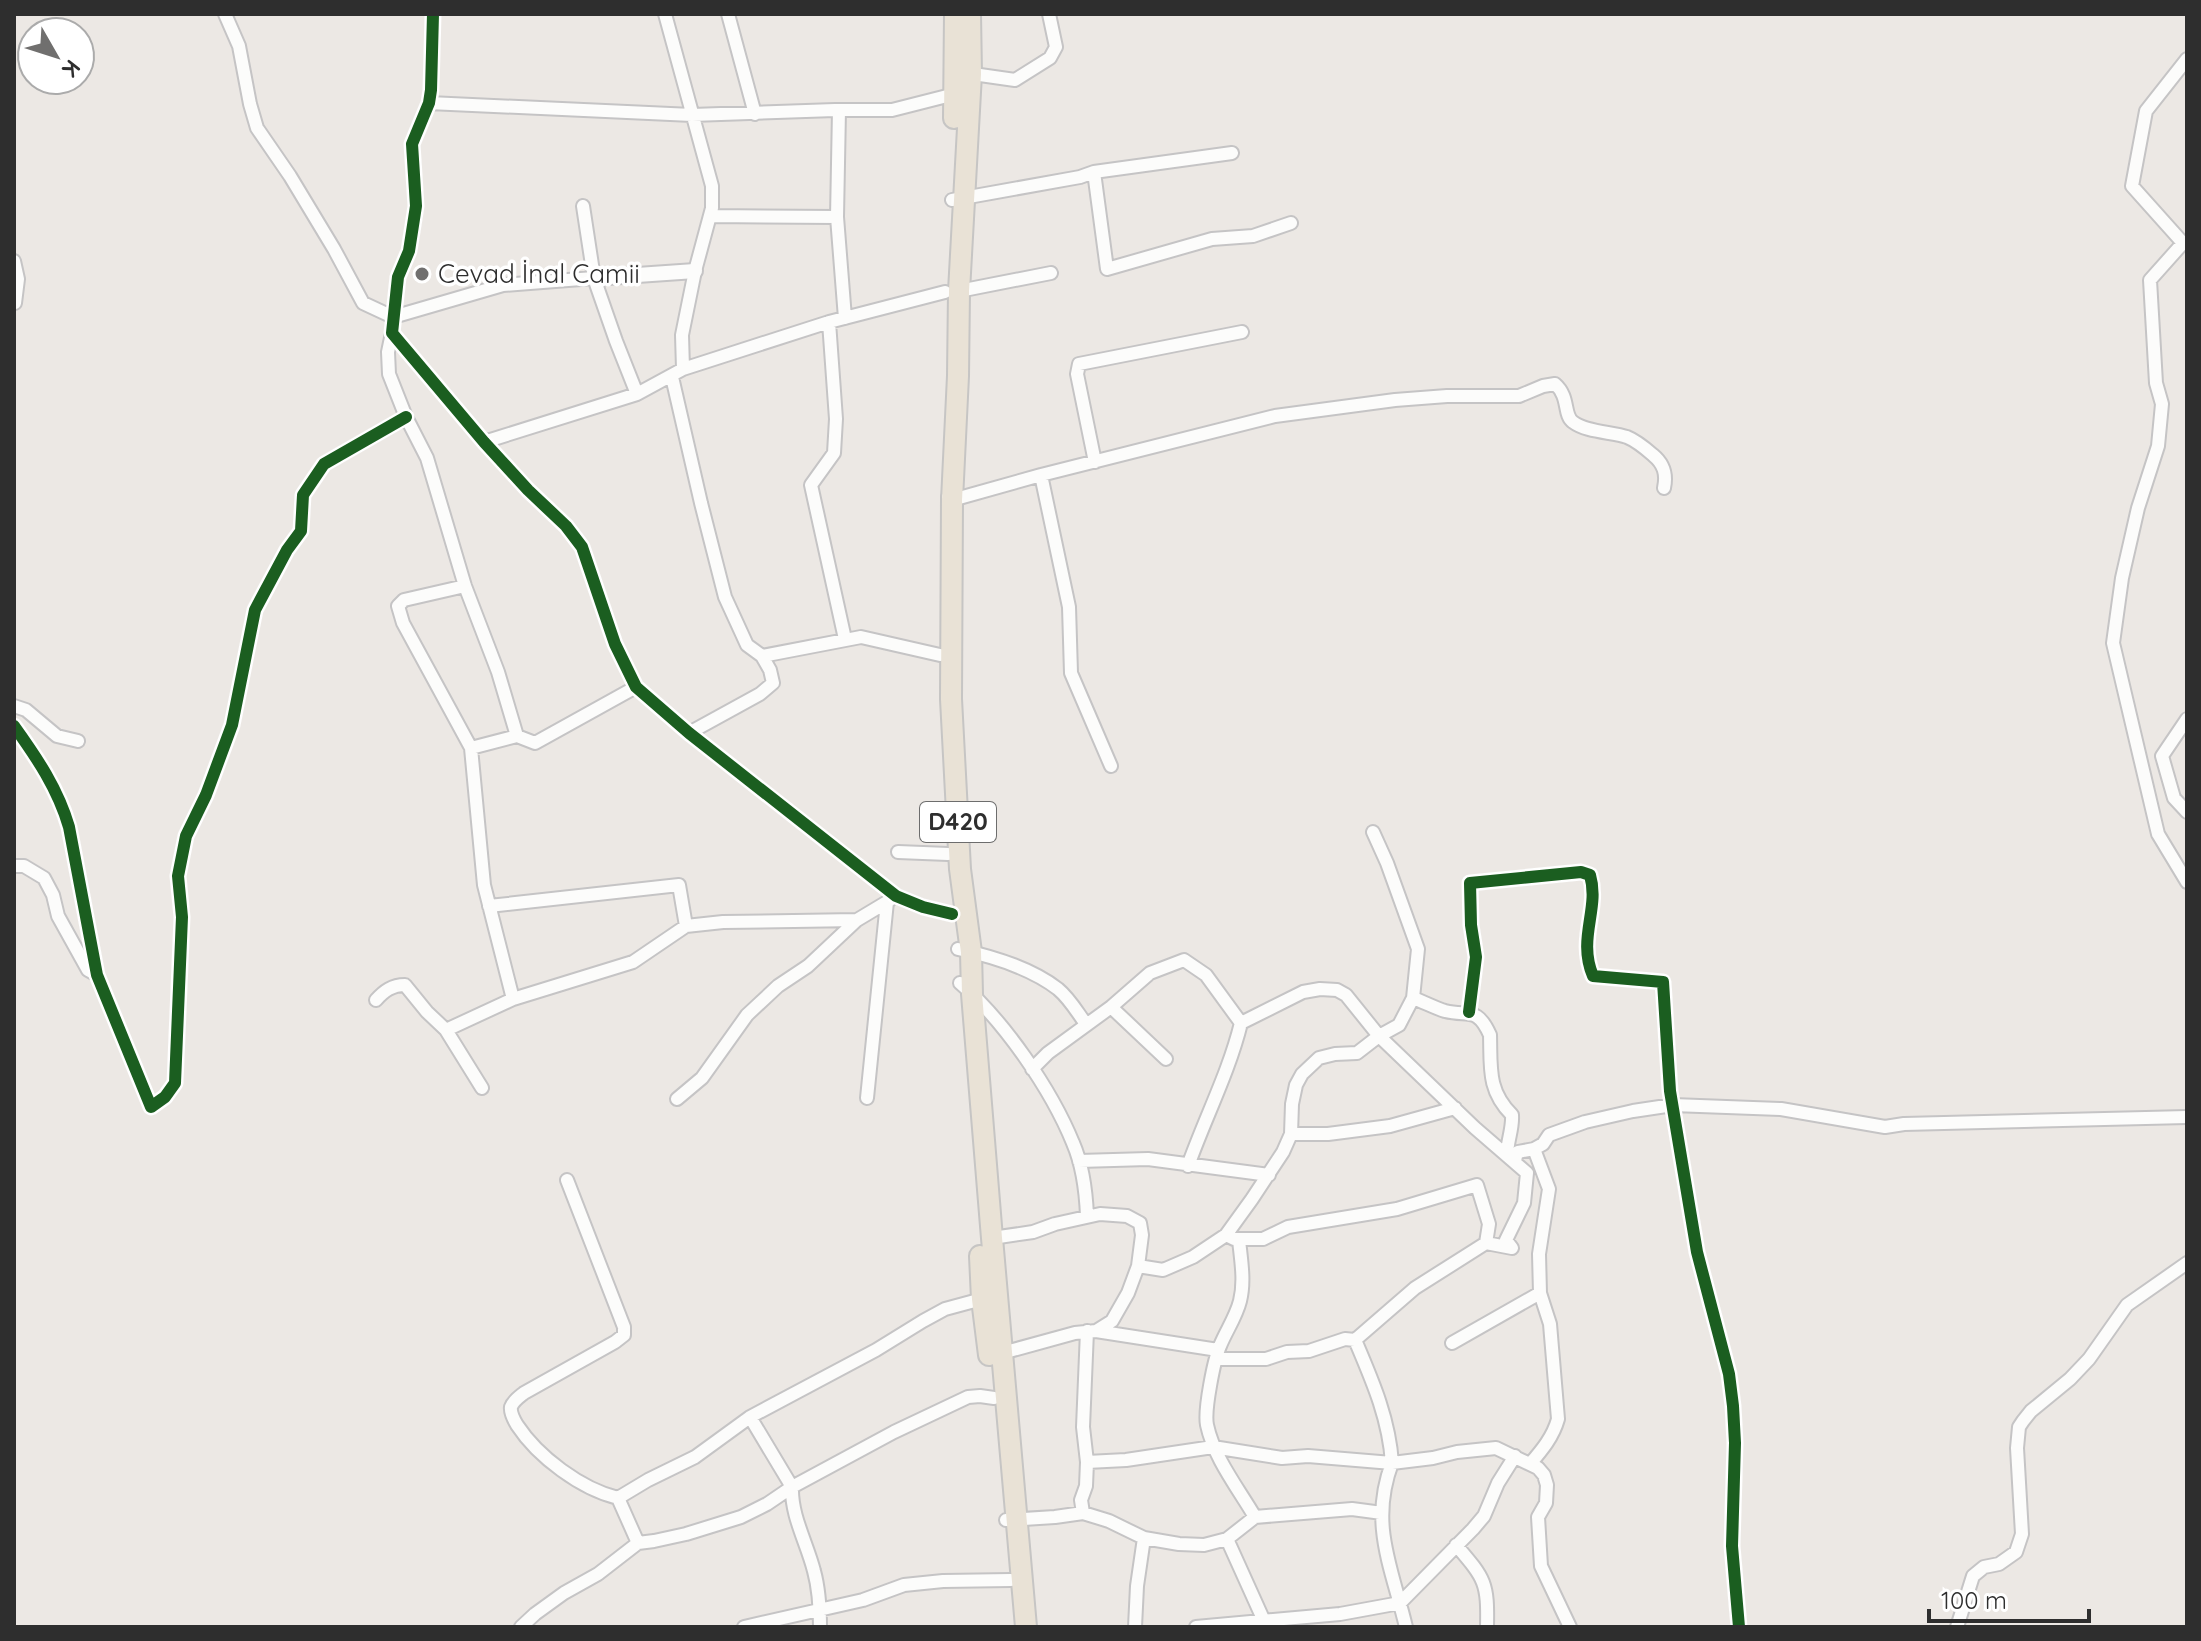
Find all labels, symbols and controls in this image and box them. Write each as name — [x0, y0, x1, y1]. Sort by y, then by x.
north arrow — [16, 16, 96, 96]
text: K — [56, 54, 87, 83]
place label: Cevad İnal Camii — [438, 257, 640, 290]
marker: Cevad İnal Camii — [413, 265, 431, 283]
road number: D420 — [920, 802, 996, 842]
scale bar — [1929, 1573, 2089, 1623]
text: 100 m — [1941, 1585, 2007, 1615]

